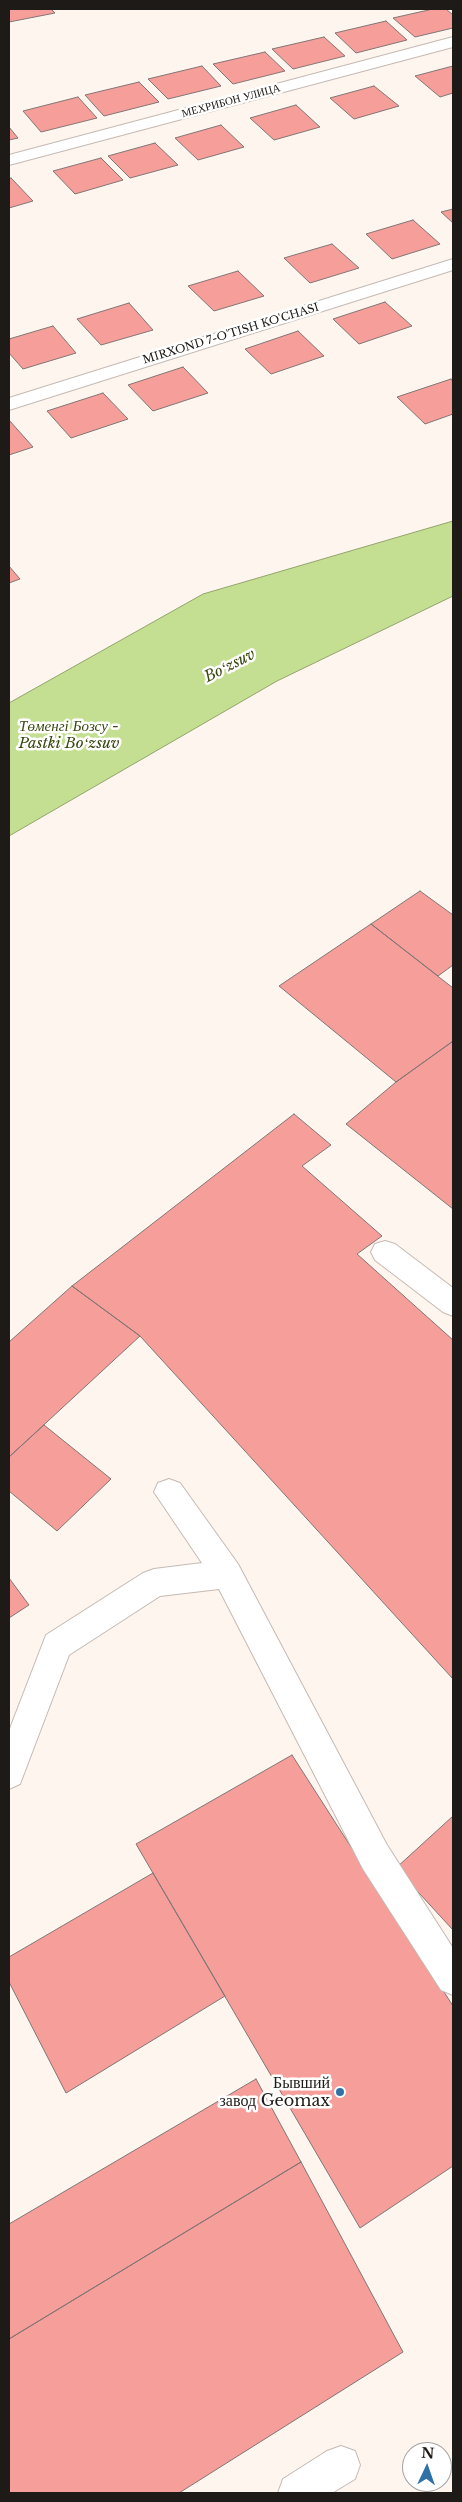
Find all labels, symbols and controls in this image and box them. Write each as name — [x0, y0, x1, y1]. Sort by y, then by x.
street label: МЕХРИБОН УЛИЦА — [180, 81, 282, 121]
street label: MIRXOND 7-O'TISH KO'CHASI — [141, 301, 321, 367]
water label: Boʻzsuv — [202, 646, 258, 686]
water label: Төменгі Бозсу - Pastki Boʻzsuv — [18, 718, 120, 753]
place label: Бывший завод Geomax — [220, 2073, 330, 2111]
marker: Бывший завод Geomax — [334, 2086, 346, 2098]
north arrow — [402, 2442, 452, 2492]
text: N — [421, 2444, 435, 2462]

